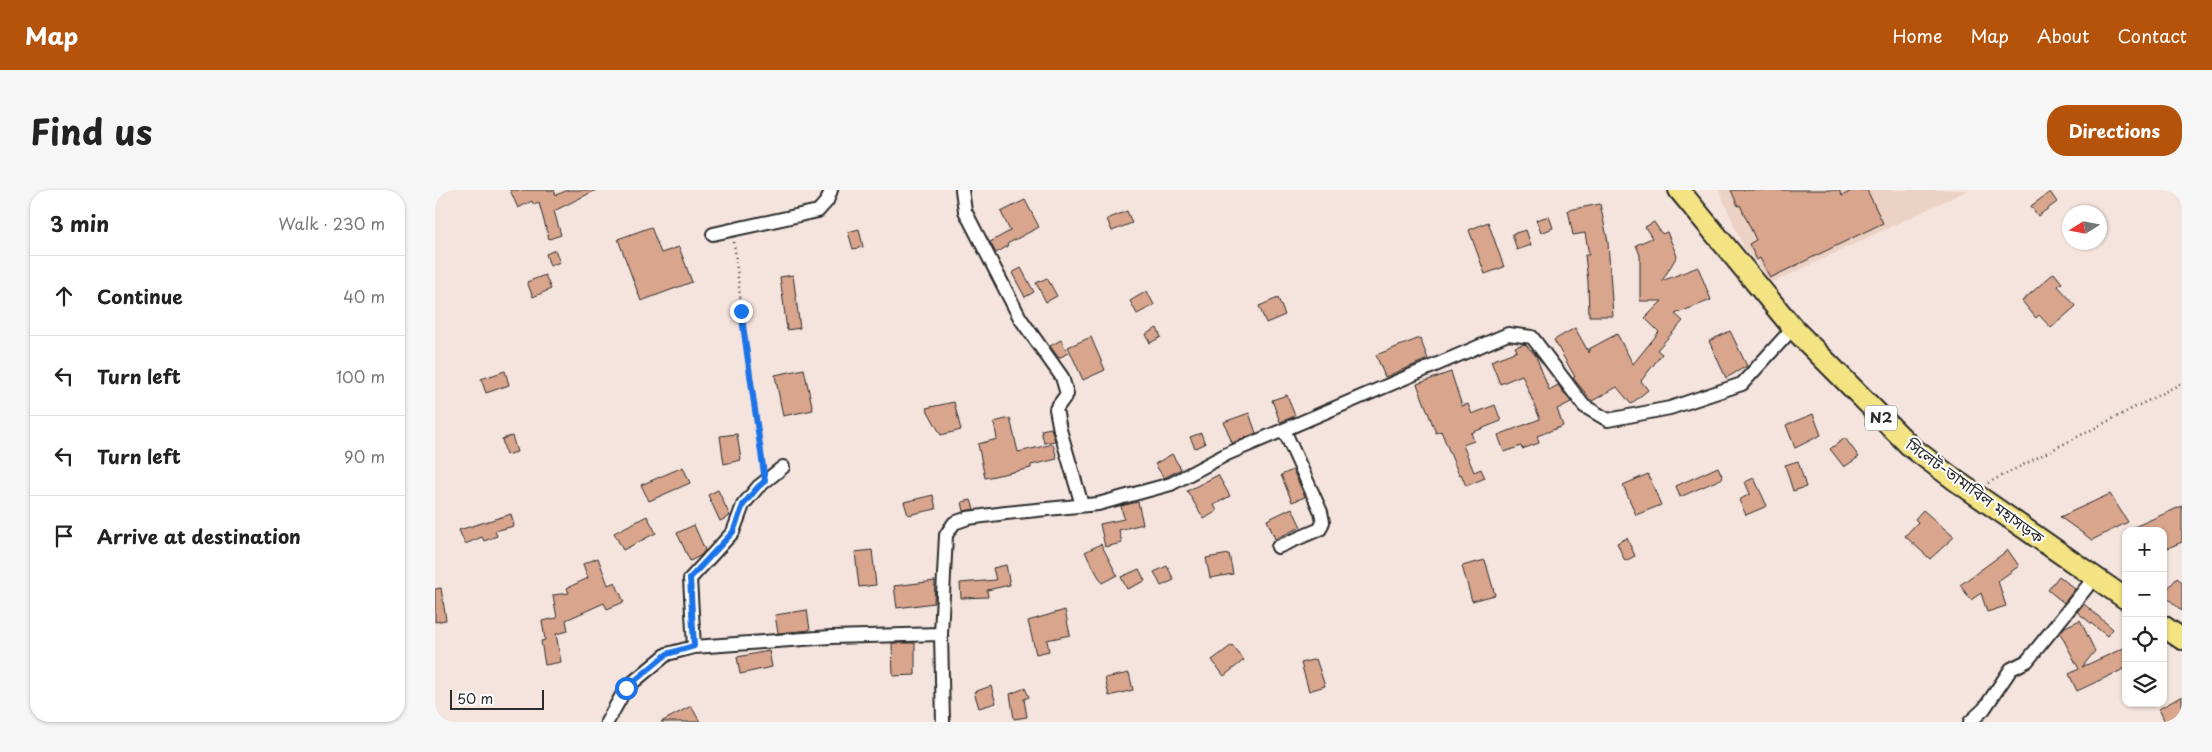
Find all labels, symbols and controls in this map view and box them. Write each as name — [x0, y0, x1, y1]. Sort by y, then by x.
text: Map — [25, 17, 78, 53]
text: Home — [1892, 22, 1942, 49]
text: Map — [1970, 22, 2009, 49]
text: About — [2037, 22, 2089, 49]
text: Contact — [2117, 22, 2187, 49]
text: Find us — [30, 104, 152, 157]
button: Directions — [2047, 105, 2182, 156]
north arrow — [2062, 205, 2107, 250]
text: 3 min — [50, 207, 109, 239]
text: Walk · 230 m — [278, 211, 385, 235]
icon: ahead — [50, 282, 78, 310]
text: Continue — [97, 282, 183, 310]
text: 40 m — [343, 284, 385, 308]
route end — [730, 300, 753, 323]
icon: left — [50, 362, 78, 390]
text: Turn left — [97, 362, 181, 390]
text: 100 m — [336, 364, 385, 388]
road number: N2 — [1865, 406, 1897, 430]
street label: সিলেট-তামাবিল মহাসড়ক — [1901, 431, 2050, 549]
icon: left — [50, 442, 78, 470]
text: Turn left — [97, 442, 181, 470]
text: 90 m — [344, 444, 385, 468]
icon: arrive — [50, 522, 78, 550]
text: Arrive at destination — [97, 522, 301, 550]
map controls — [2122, 527, 2167, 707]
button: + — [2122, 527, 2167, 572]
button: − — [2122, 572, 2167, 617]
button: locate — [2122, 617, 2167, 662]
button: layers — [2122, 662, 2167, 707]
route start — [615, 677, 638, 700]
scale bar — [450, 687, 544, 710]
text: 50 m — [457, 688, 493, 709]

